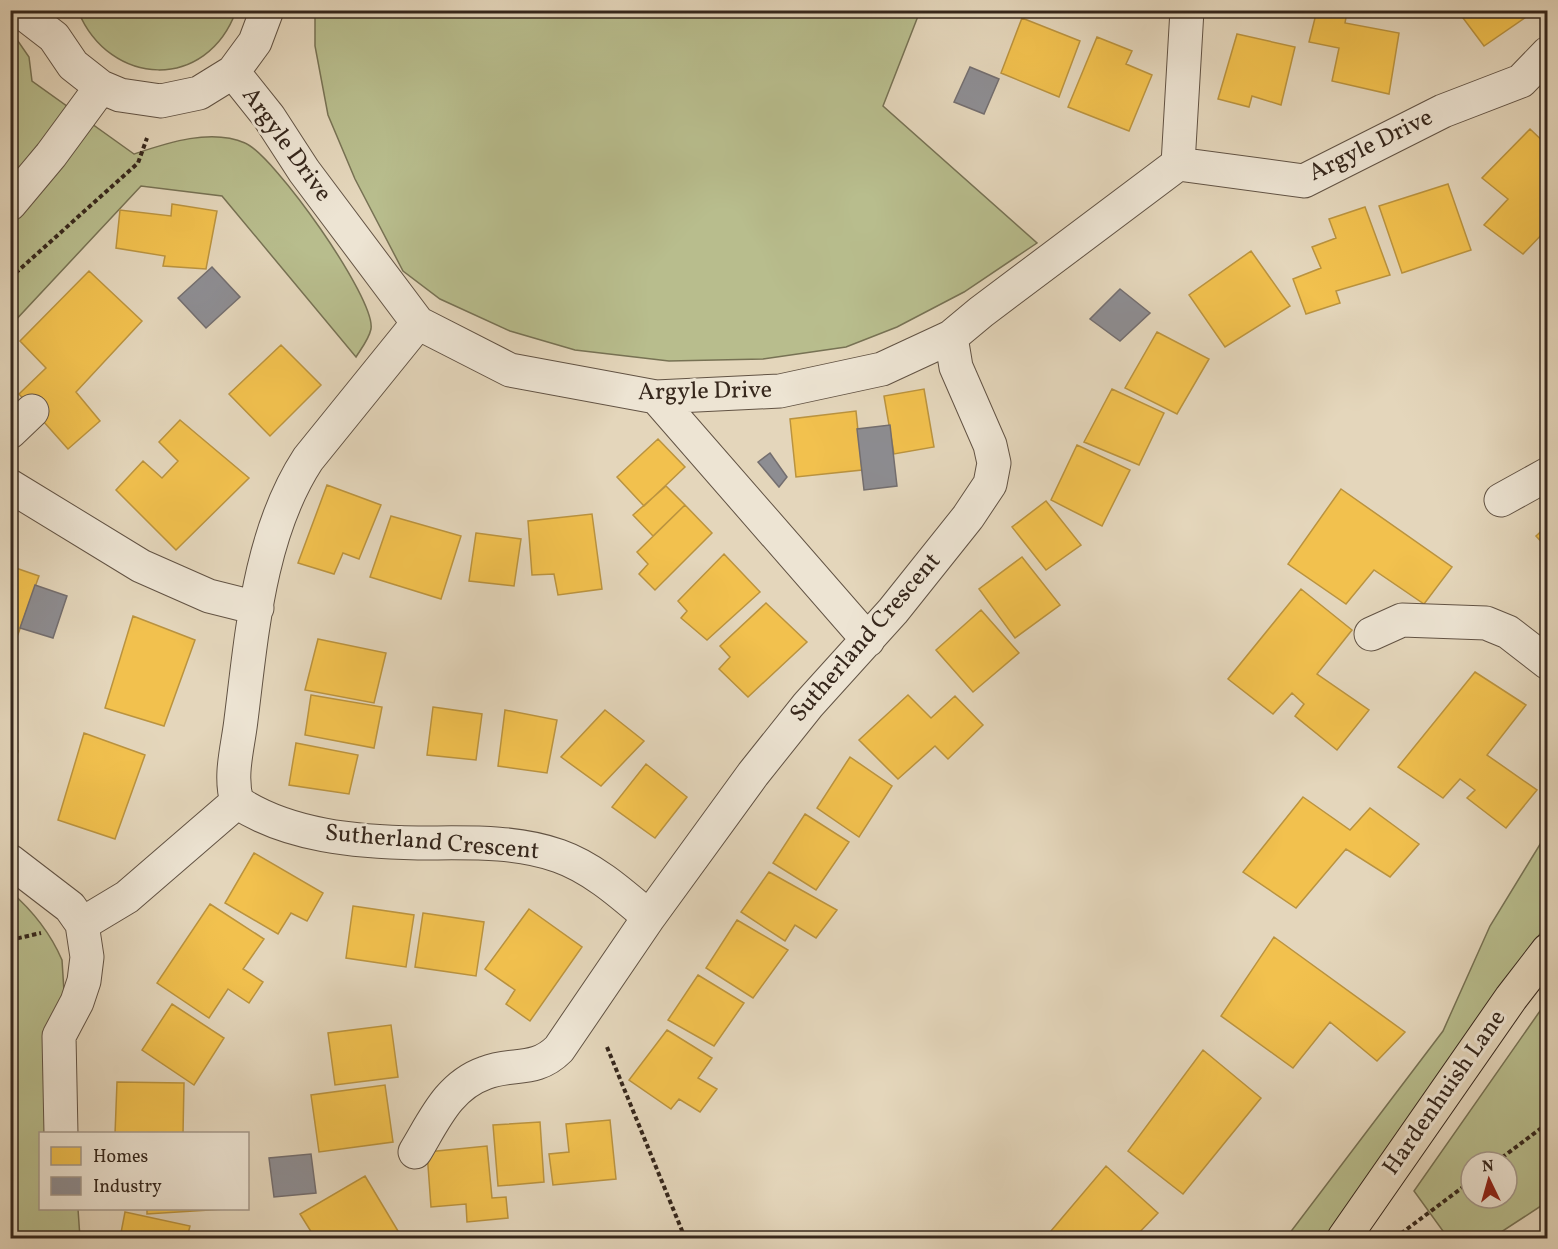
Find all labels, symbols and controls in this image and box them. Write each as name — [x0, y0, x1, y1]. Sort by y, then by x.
street label: Argyle Drive — [233, 81, 339, 209]
street label: Argyle Drive — [1303, 101, 1439, 191]
street label: Argyle Drive — [638, 374, 772, 410]
street label: Sutherland Crescent — [783, 546, 949, 730]
street label: Sutherland Crescent — [323, 817, 541, 869]
street label: Hardenhuish Lane — [1375, 1003, 1515, 1183]
legend — [39, 1132, 249, 1210]
text: Homes — [93, 1145, 148, 1170]
north arrow — [1459, 1150, 1519, 1210]
text: N — [1481, 1156, 1495, 1179]
text: Industry — [93, 1175, 162, 1200]

